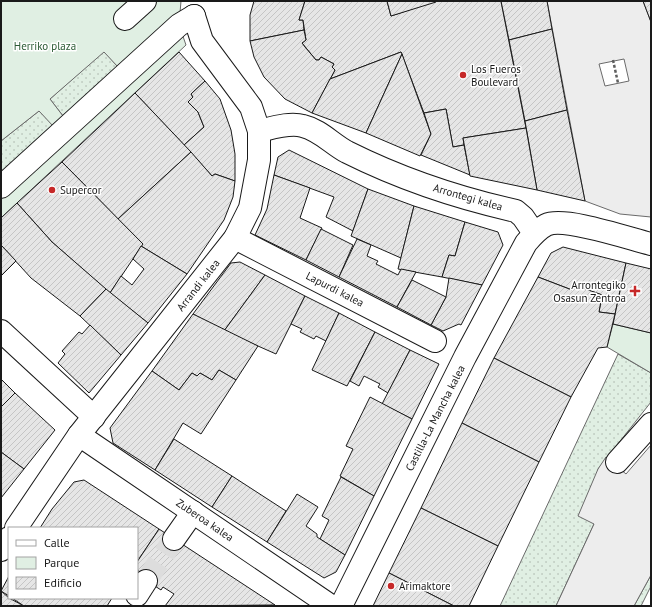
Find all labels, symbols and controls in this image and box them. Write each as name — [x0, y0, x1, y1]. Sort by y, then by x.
park label: Herriko plaza — [14, 39, 76, 53]
place label: Los Fueros Boulevard — [471, 62, 521, 89]
marker: Los Fueros Boulevard — [458, 70, 468, 80]
street label: Arrontegi kalea — [432, 180, 504, 214]
place label: Supercor — [60, 183, 102, 197]
marker: Supercor — [47, 185, 57, 195]
street label: Arrandi kalea — [173, 256, 223, 314]
street label: Lapurdi kalea — [304, 268, 366, 310]
place label: Arrontegiko Osasun Zentroa — [553, 278, 626, 305]
marker: Arrontegiko Osasun Zentroa — [629, 285, 641, 297]
street label: Castilla-La Mancha kalea — [402, 363, 468, 473]
street label: Zuberoa kalea — [174, 496, 236, 544]
legend — [8, 527, 138, 599]
text: Calle — [44, 535, 70, 550]
text: Parque — [44, 555, 79, 570]
text: Edificio — [44, 575, 82, 590]
place label: Arimaktore — [399, 579, 451, 593]
marker: Arimaktore — [386, 581, 396, 591]

